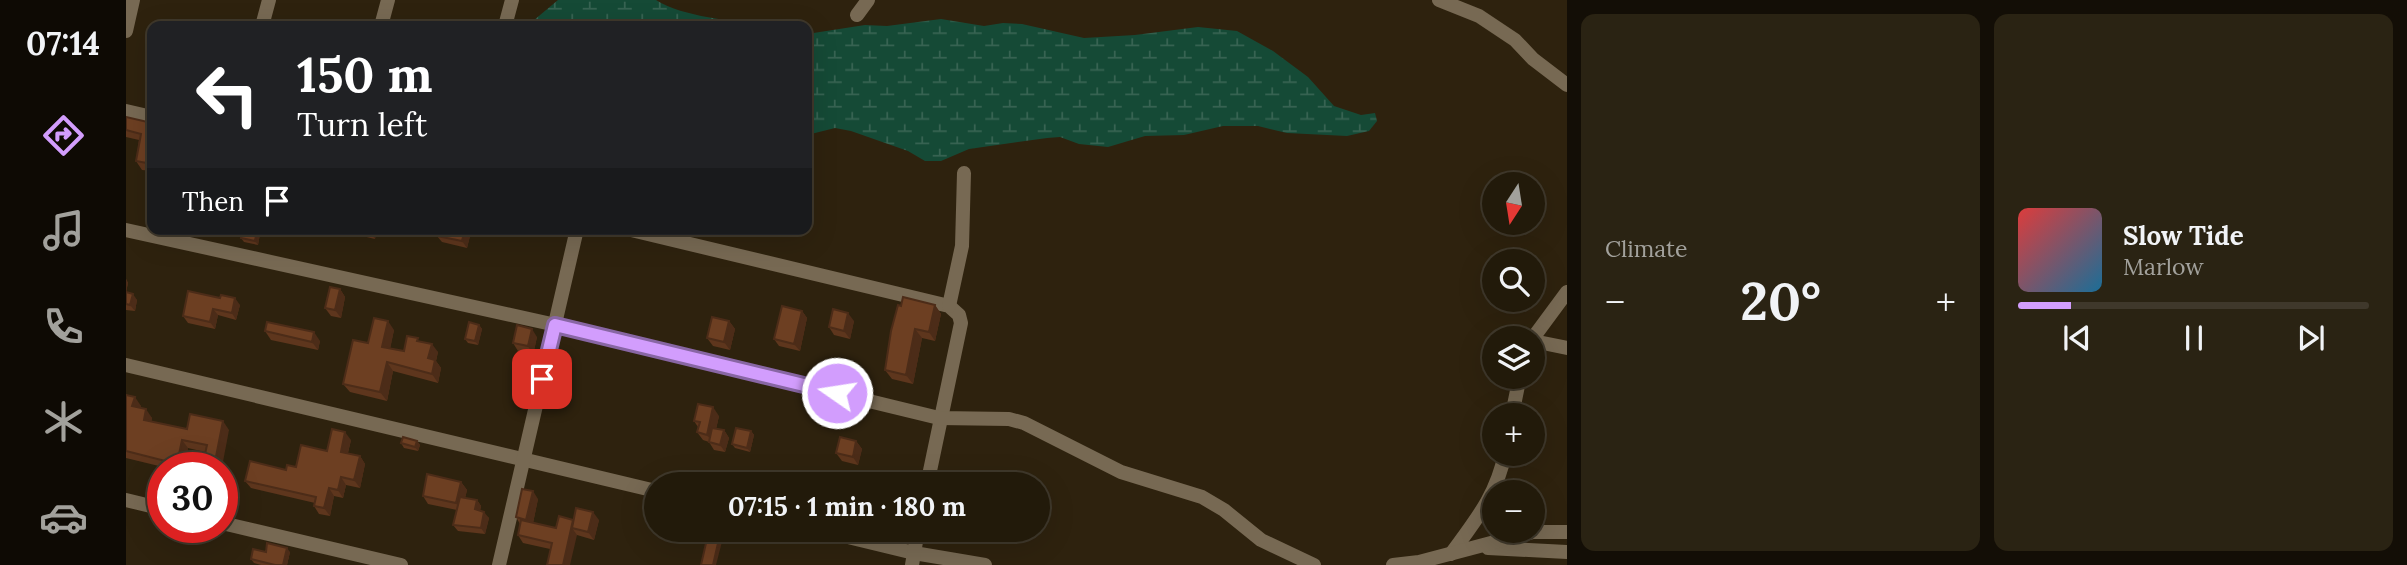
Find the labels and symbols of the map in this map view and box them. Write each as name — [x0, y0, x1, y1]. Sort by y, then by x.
north arrow — [1482, 172, 1545, 234]
pin — [512, 349, 572, 409]
position arrow — [800, 356, 874, 430]
speed limit sign: 30 — [147, 452, 238, 543]

